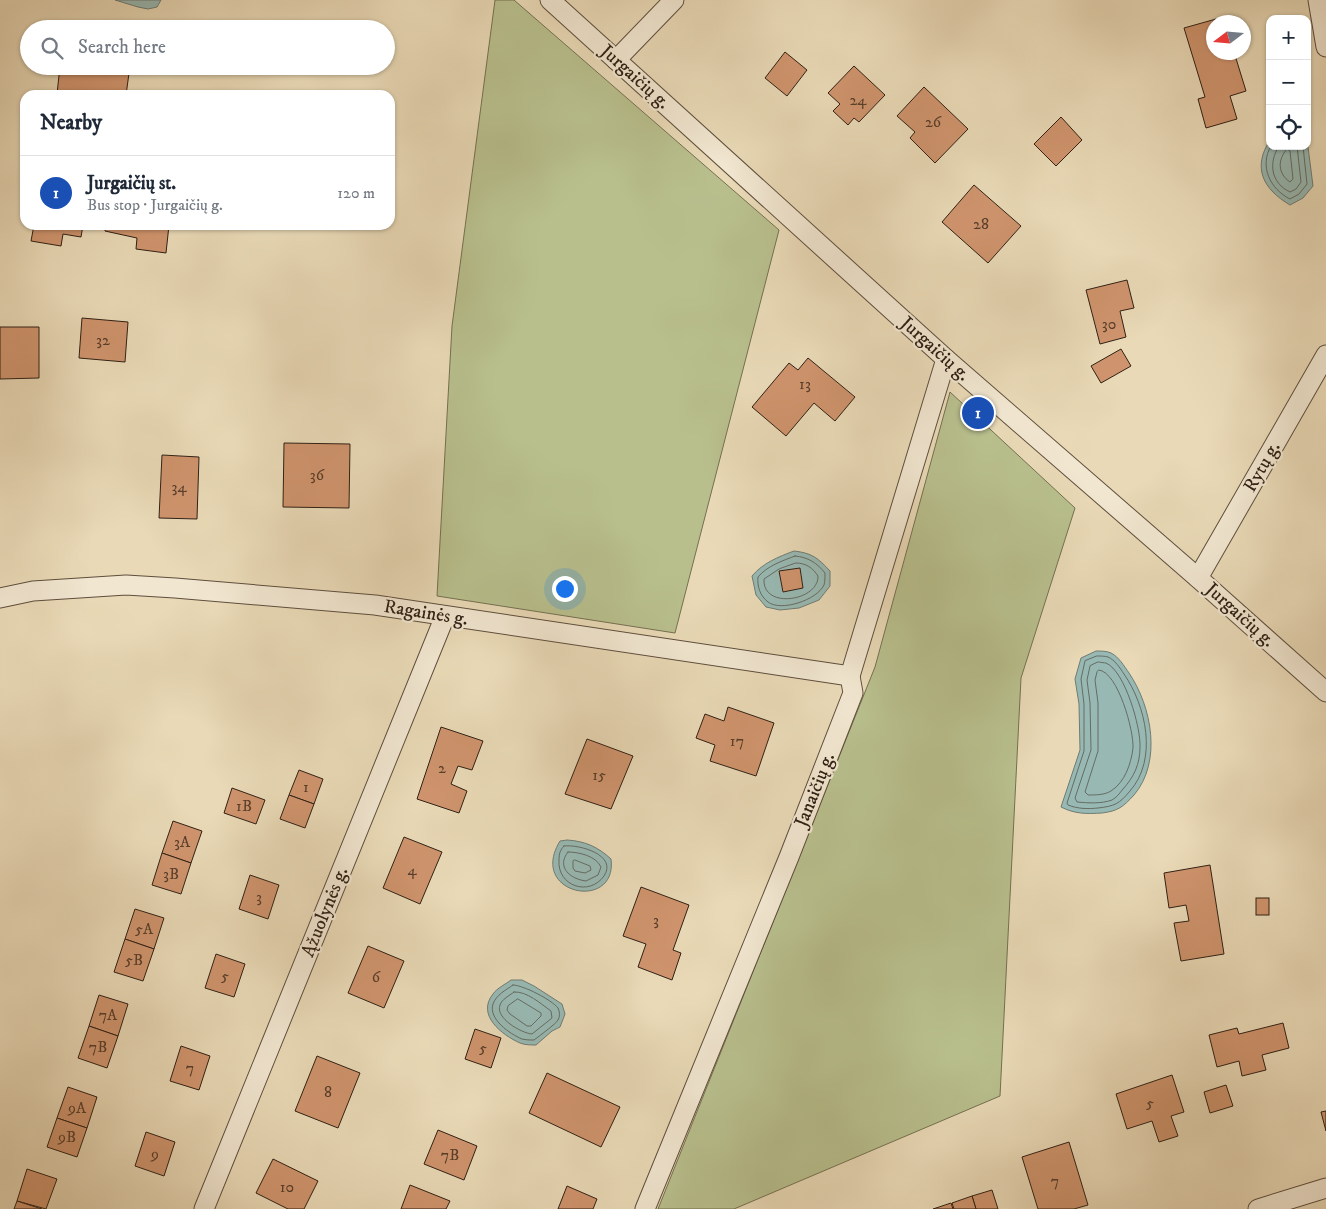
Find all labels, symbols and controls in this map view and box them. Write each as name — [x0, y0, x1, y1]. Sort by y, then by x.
north arrow — [1206, 15, 1251, 60]
map controls — [1266, 15, 1311, 150]
button: + — [1266, 15, 1311, 60]
search box — [20, 20, 395, 75]
icon: search — [38, 34, 66, 62]
text: Search here — [78, 36, 166, 59]
street label: Jurgaičių g. — [594, 38, 675, 114]
button: − — [1266, 60, 1311, 105]
house number: 24 — [849, 90, 867, 110]
button: locate — [1266, 105, 1311, 150]
text: Nearby — [40, 110, 102, 136]
house number: 26 — [925, 112, 942, 132]
text: Jurgaičių st. — [87, 172, 176, 195]
text: 1 — [53, 183, 59, 203]
text: 120 m — [337, 183, 375, 203]
text: Bus stop · Jurgaičių g. — [87, 195, 223, 215]
house number: 28 — [973, 214, 989, 234]
street label: Jurgaičių g. — [894, 310, 975, 386]
house number: 30 — [1102, 314, 1116, 334]
house number: 32 — [96, 330, 110, 350]
house number: 13 — [799, 374, 811, 394]
pin: 1 — [962, 394, 994, 432]
street label: Rytų g. — [1238, 438, 1286, 496]
house number: 36 — [310, 465, 325, 485]
house number: 34 — [171, 477, 187, 497]
your location — [552, 576, 578, 602]
street label: Jurgaičių g. — [1199, 576, 1280, 652]
street label: Ragainės g. — [382, 595, 470, 631]
house number: 17 — [730, 731, 744, 751]
street label: Janaičių g. — [789, 749, 840, 832]
house number: 2 — [438, 758, 446, 778]
house number: 15 — [592, 765, 606, 785]
house number: 1 — [303, 777, 309, 797]
house number: 1B — [236, 796, 252, 816]
house number: 3A — [174, 832, 191, 852]
house number: 4 — [407, 860, 417, 880]
house number: 3B — [163, 864, 179, 884]
street label: Ąžuolynės g. — [297, 864, 353, 960]
house number: 3 — [256, 887, 262, 907]
house number: 3 — [653, 910, 659, 930]
house number: 5A — [135, 919, 154, 939]
house number: 5B — [125, 950, 143, 970]
house number: 5 — [221, 966, 229, 986]
house number: 6 — [372, 967, 381, 987]
house number: 7A — [99, 1005, 118, 1025]
house number: 7B — [89, 1037, 107, 1057]
house number: 5 — [479, 1038, 487, 1058]
house number: 7 — [186, 1058, 194, 1078]
house number: 8 — [324, 1082, 332, 1102]
house number: 5 — [1146, 1093, 1154, 1113]
house number: 9A — [67, 1098, 87, 1118]
house number: 9B — [57, 1127, 76, 1147]
house number: 9 — [150, 1144, 159, 1164]
house number: 7B — [441, 1145, 459, 1165]
house number: 7 — [1051, 1171, 1059, 1191]
house number: 10 — [280, 1177, 294, 1197]

